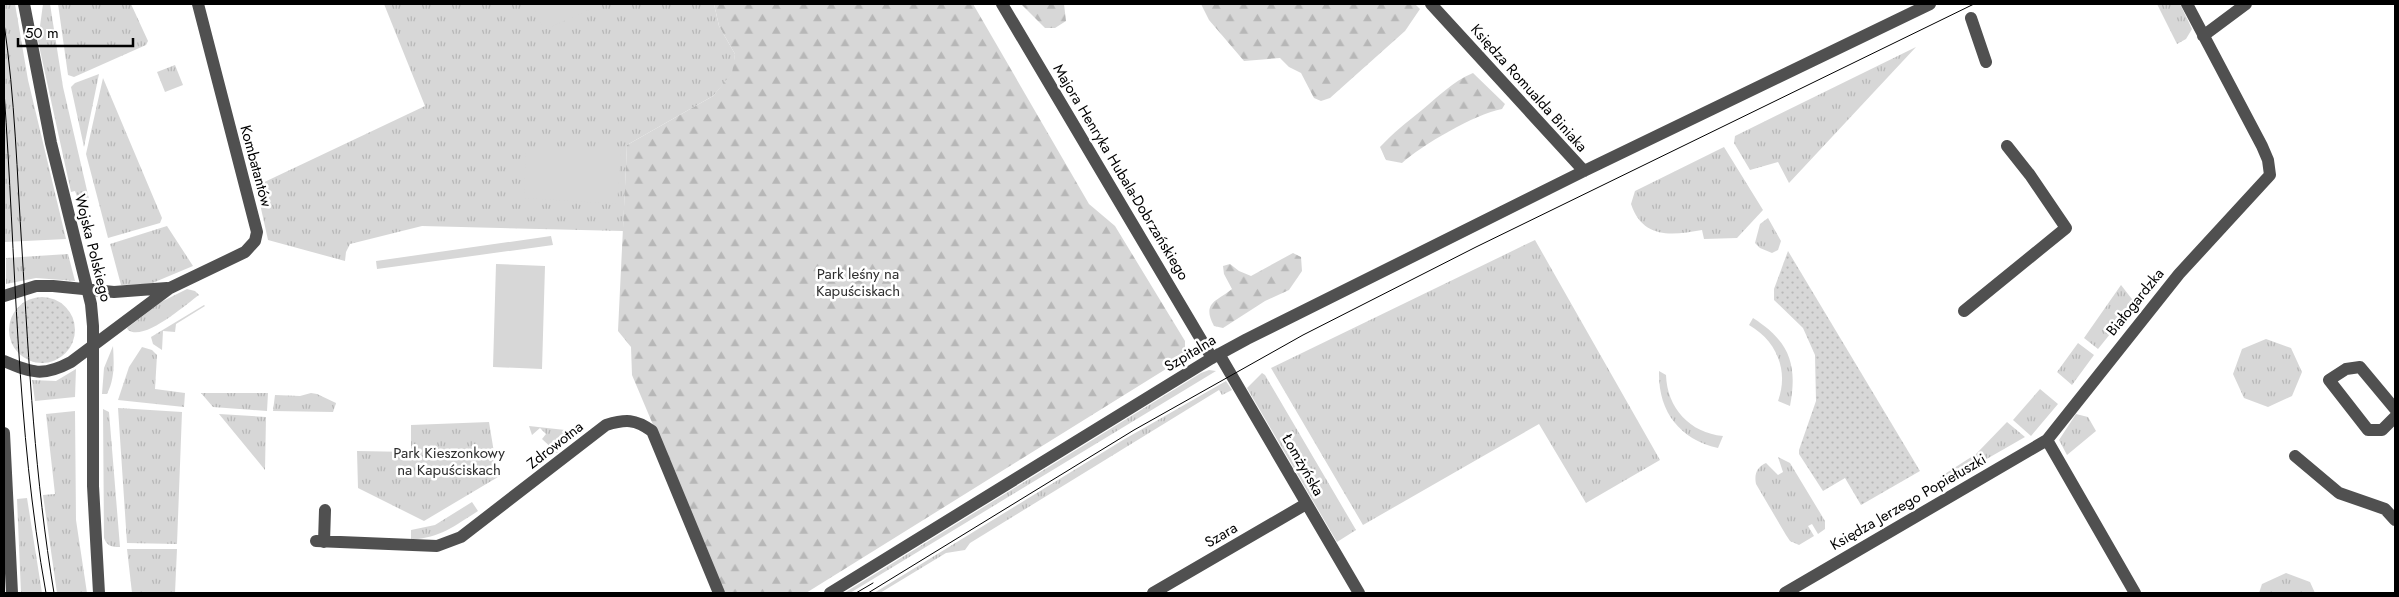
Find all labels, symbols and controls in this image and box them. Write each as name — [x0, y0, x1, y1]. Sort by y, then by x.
scale bar — [18, 15, 132, 47]
street label: Księdza Romualda Biniaka — [1465, 19, 1593, 157]
text: 50 m — [25, 22, 59, 44]
street label: Majora Henryka Hubala-Dobrzańskiego — [1048, 60, 1194, 284]
street label: Kombatantów — [234, 123, 278, 210]
street label: Wojska Polskiego — [69, 192, 117, 304]
park label: Park leśny na Kapuściskach — [816, 263, 900, 302]
street label: Białogardzka — [2101, 263, 2169, 341]
street label: Szpitalna — [1160, 329, 1220, 377]
street label: Zdrowotna — [522, 416, 588, 474]
street label: Łomżyńska — [1276, 429, 1329, 500]
park label: Park Kieszonkowy na Kapuściskach — [393, 442, 505, 481]
street label: Księdza Jerzego Popiełuszki — [1826, 448, 1990, 556]
street label: Szara — [1200, 517, 1242, 553]

